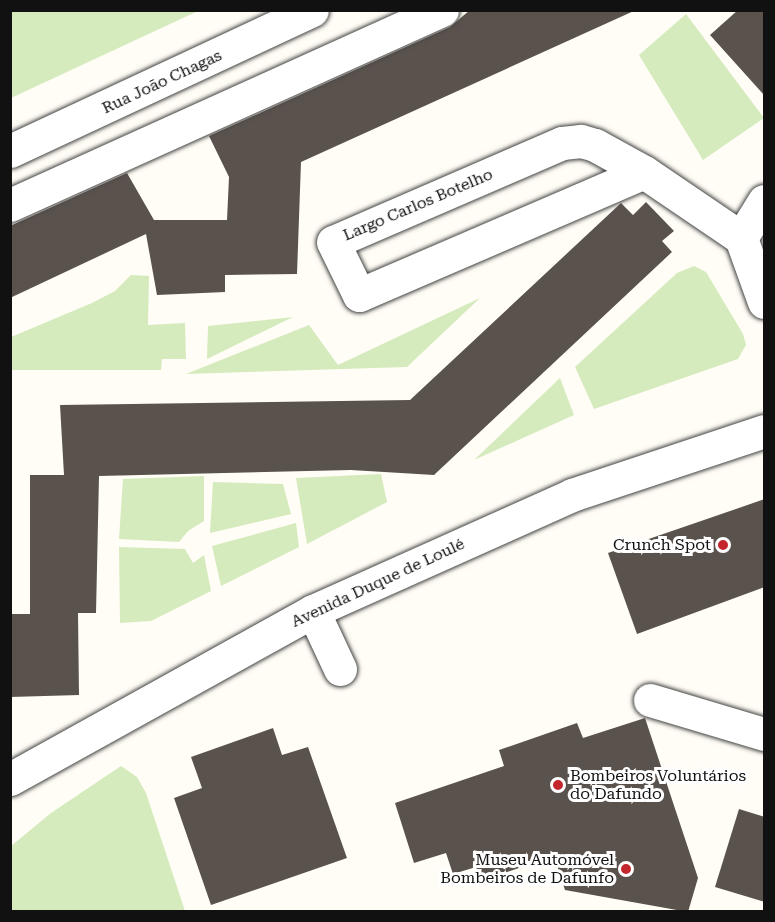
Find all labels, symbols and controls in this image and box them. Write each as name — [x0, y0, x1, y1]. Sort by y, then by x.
street label: Rua João Chagas — [99, 46, 225, 118]
street label: Largo Carlos Botelho — [340, 165, 496, 245]
street label: Avenida Duque de Loulé — [288, 534, 468, 632]
place label: Crunch Spot — [613, 535, 711, 555]
marker: Crunch Spot — [716, 538, 730, 552]
place label: Bombeiros Voluntários do Dafundo — [570, 766, 746, 804]
marker: Bombeiros Voluntários do Dafundo — [551, 778, 565, 792]
place label: Museu Automóvel Bombeiros de Dafunfo — [440, 850, 614, 888]
marker: Museu Automóvel Bombeiros de Dafunfo — [619, 862, 633, 876]

